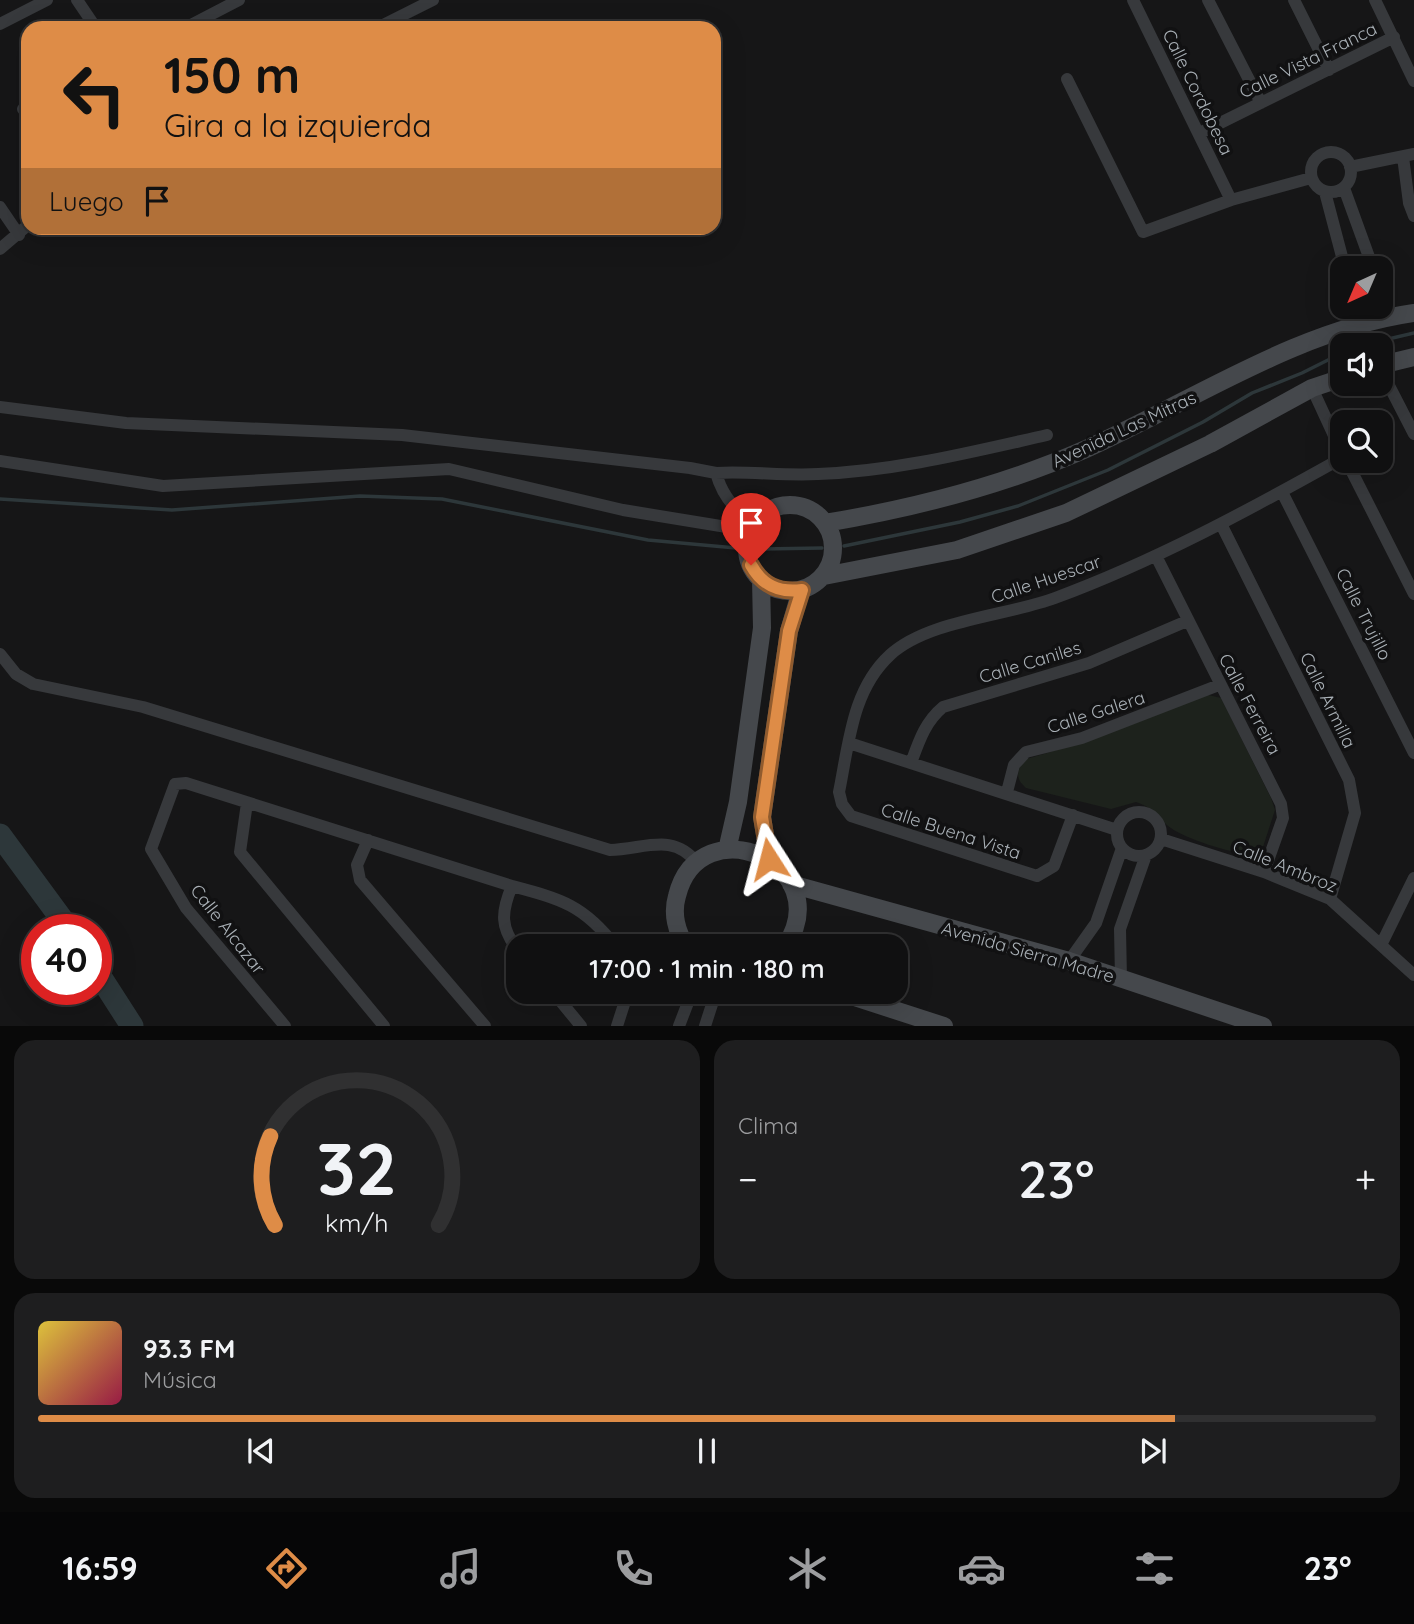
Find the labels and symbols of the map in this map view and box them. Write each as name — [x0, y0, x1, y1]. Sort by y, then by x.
street label: Calle Vista Franca — [1235, 17, 1381, 103]
street label: Calle Cordobesa — [1158, 25, 1238, 159]
north arrow — [1330, 256, 1393, 318]
street label: Avenida Las Mitras — [1048, 386, 1200, 472]
pin — [721, 493, 781, 565]
street label: Calle Huescar — [988, 549, 1104, 609]
street label: Calle Trujillo — [1331, 564, 1397, 664]
street label: Calle Caniles — [976, 636, 1084, 688]
street label: Calle Armilla — [1295, 648, 1361, 752]
street label: Calle Ferreira — [1214, 650, 1286, 758]
street label: Calle Galera — [1044, 685, 1148, 739]
street label: Calle Buena Vista — [878, 798, 1024, 864]
position arrow — [732, 822, 806, 896]
street label: Calle Ambroz — [1229, 835, 1341, 897]
street label: Calle Alcazar — [186, 879, 270, 979]
speed limit sign: 40 — [21, 914, 112, 1005]
street label: Avenida Sierra Madre — [939, 916, 1117, 988]

